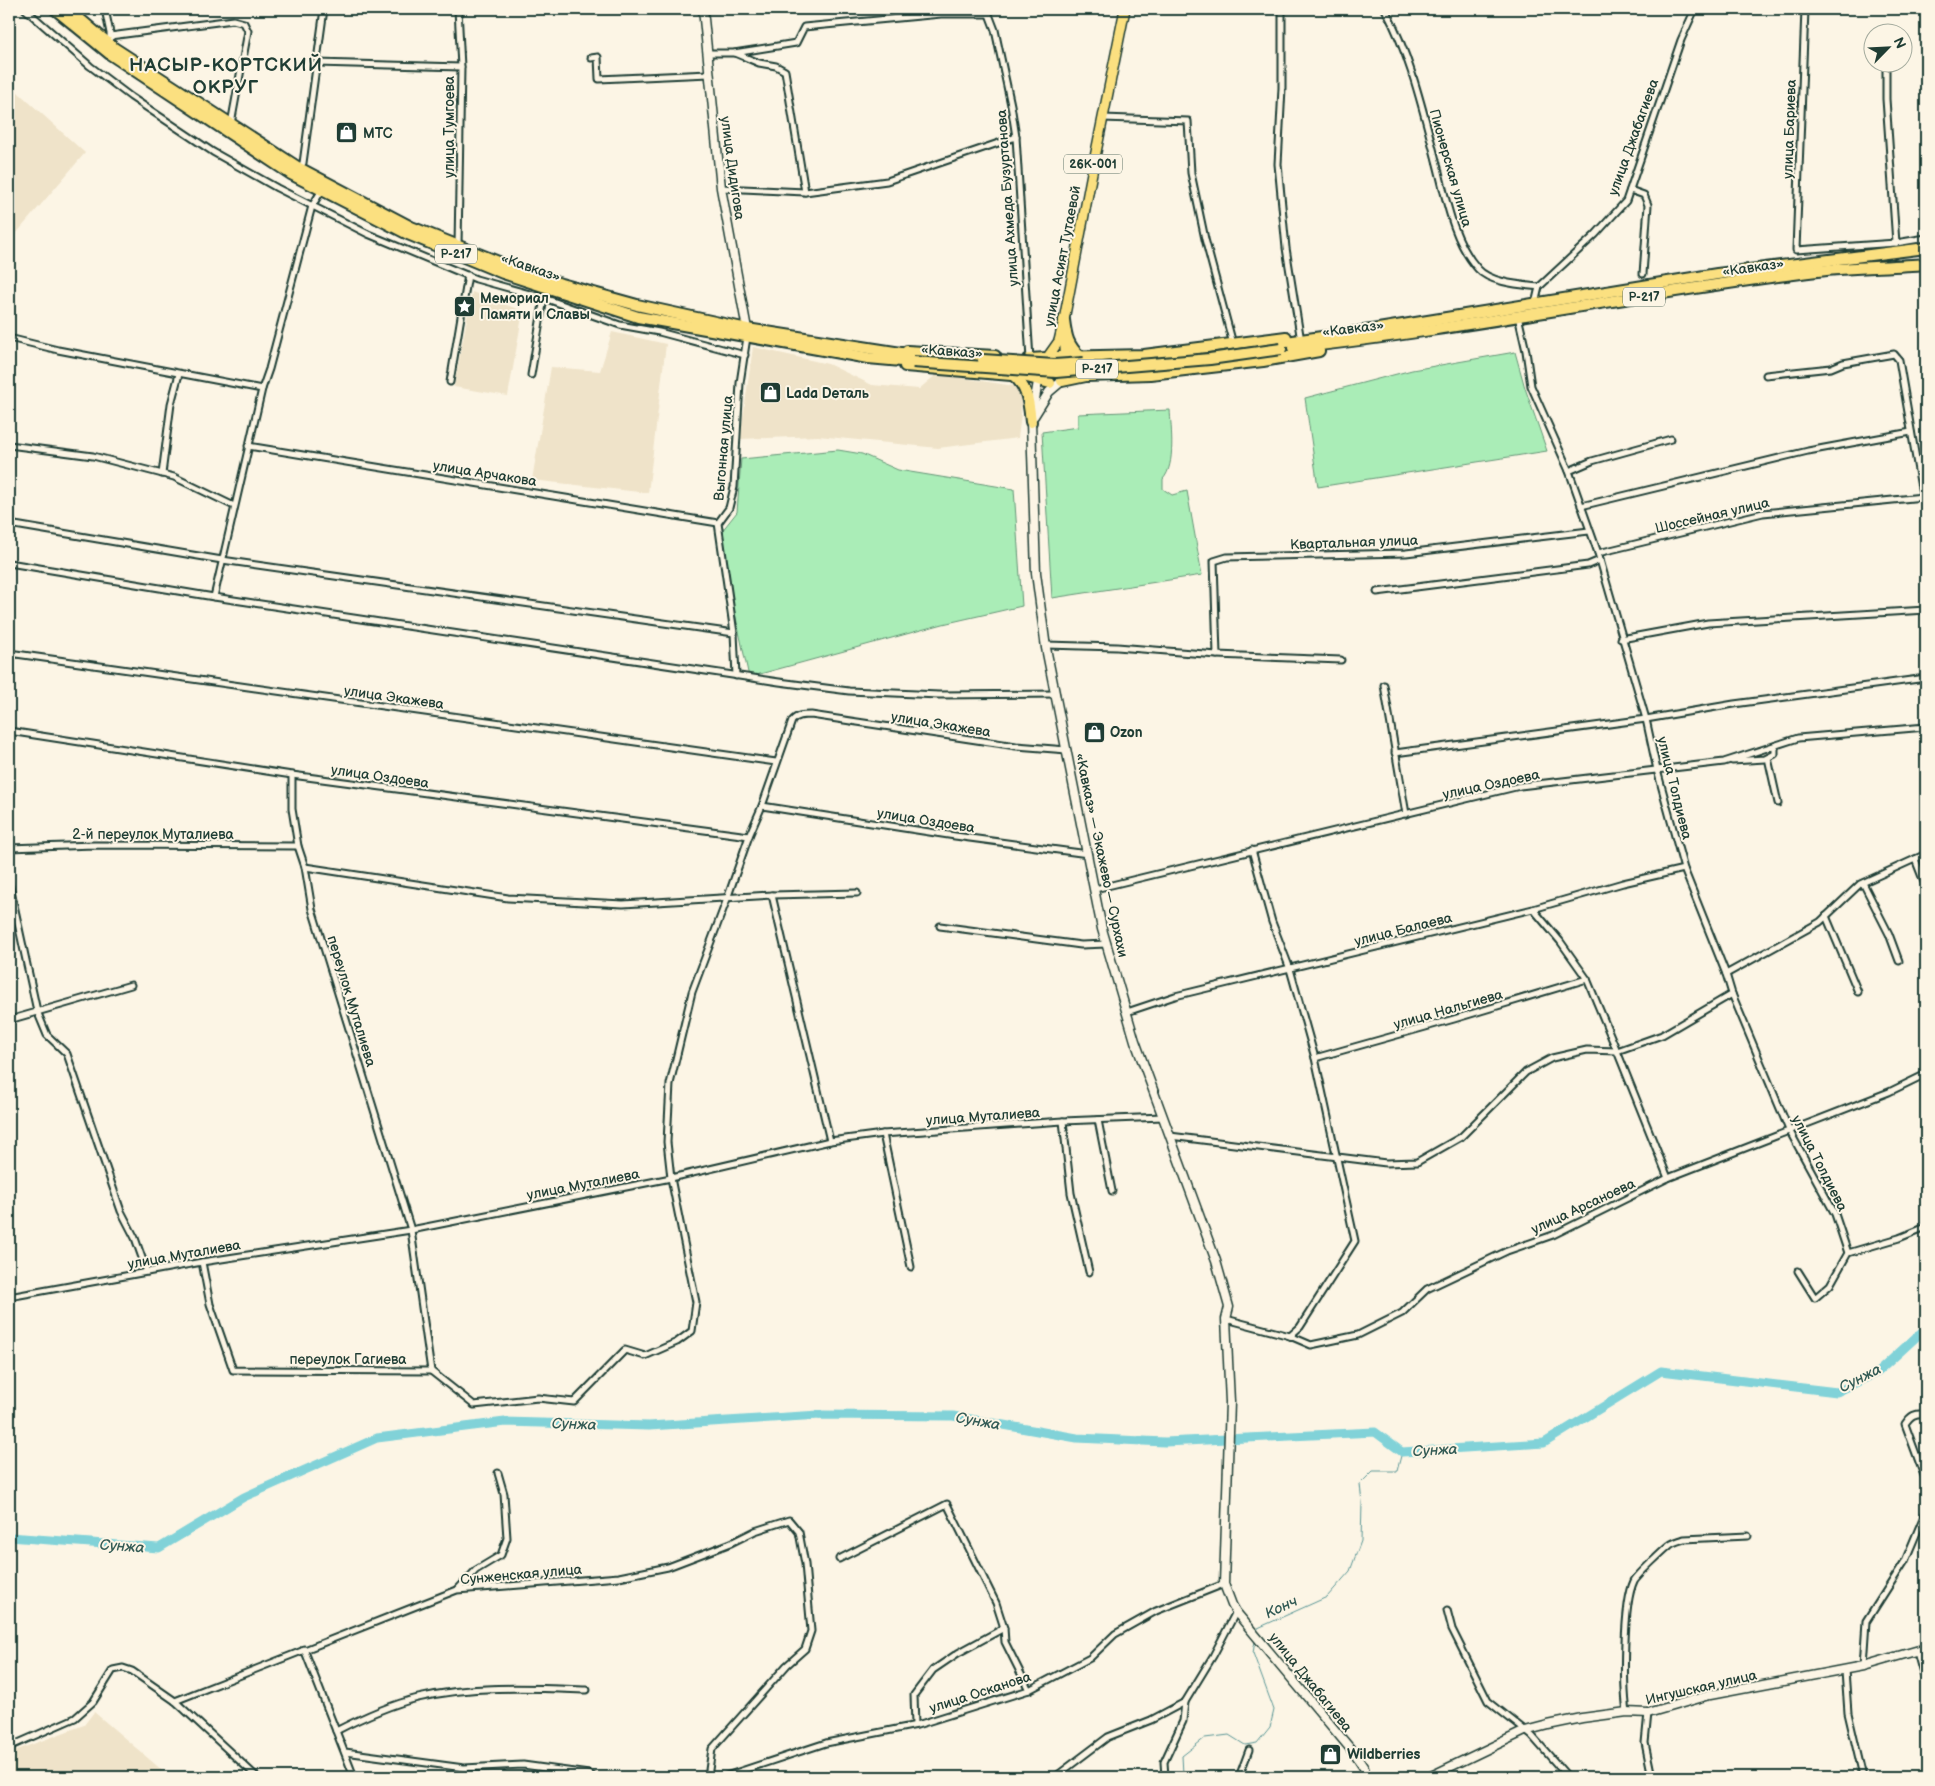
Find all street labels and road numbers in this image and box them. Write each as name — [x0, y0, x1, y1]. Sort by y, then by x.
street label: улица Тумгоева — [441, 75, 458, 178]
street label: улица Джабагиева — [1604, 76, 1663, 198]
street label: улица Бариева — [1779, 78, 1800, 179]
street label: Пионерская улица — [1426, 107, 1476, 230]
street label: улица Ахмеда Бузуртанова — [993, 108, 1022, 287]
street label: улица Дидигова — [717, 115, 748, 222]
road number: 26К-001 — [1064, 154, 1122, 173]
street label: улица Асият Тутаевой — [1040, 184, 1085, 328]
road number: Р-217 — [435, 244, 477, 264]
street label: «Кавказ» — [499, 249, 563, 286]
street label: «Кавказ» — [1721, 255, 1785, 280]
road number: Р-217 — [1623, 288, 1665, 306]
street label: «Кавказ» — [1321, 316, 1385, 341]
street label: «Кавказ» — [920, 341, 984, 362]
road number: Р-217 — [1076, 359, 1118, 378]
street label: Выгонная улица — [710, 394, 737, 501]
street label: улица Арчакова — [432, 457, 539, 490]
street label: Шоссейная улица — [1653, 494, 1772, 537]
street label: Квартальная улица — [1290, 532, 1419, 553]
street label: улица Экажева — [343, 682, 446, 713]
street label: улица Экажева — [890, 708, 993, 741]
street label: улица Толдиева — [1654, 735, 1696, 842]
street label: «Кавказ» — Экажево — Сурхахи — [1071, 751, 1132, 959]
street label: улица Оздоева — [330, 761, 431, 792]
street label: улица Оздоева — [1441, 766, 1542, 803]
street label: улица Оздоева — [876, 804, 977, 837]
street label: 2-й переулок Муталиева — [72, 826, 234, 843]
street label: улица Балаева — [1352, 909, 1454, 950]
street label: переулок Муталиева — [323, 933, 380, 1070]
street label: улица Нальгиева — [1392, 986, 1505, 1033]
street label: улица Муталиева — [925, 1104, 1041, 1129]
street label: улица Толдиева — [1788, 1112, 1851, 1215]
street label: улица Муталиева — [525, 1165, 642, 1204]
street label: улица Арсаноева — [1529, 1175, 1639, 1238]
street label: улица Муталиева — [126, 1236, 243, 1273]
street label: переулок Гагиева — [289, 1351, 407, 1368]
street label: Сунженская улица — [460, 1561, 583, 1588]
street label: улица Джабагиева — [1265, 1629, 1356, 1736]
street label: Ингушская улица — [1644, 1666, 1759, 1709]
street label: улица Осканова — [927, 1668, 1034, 1717]

